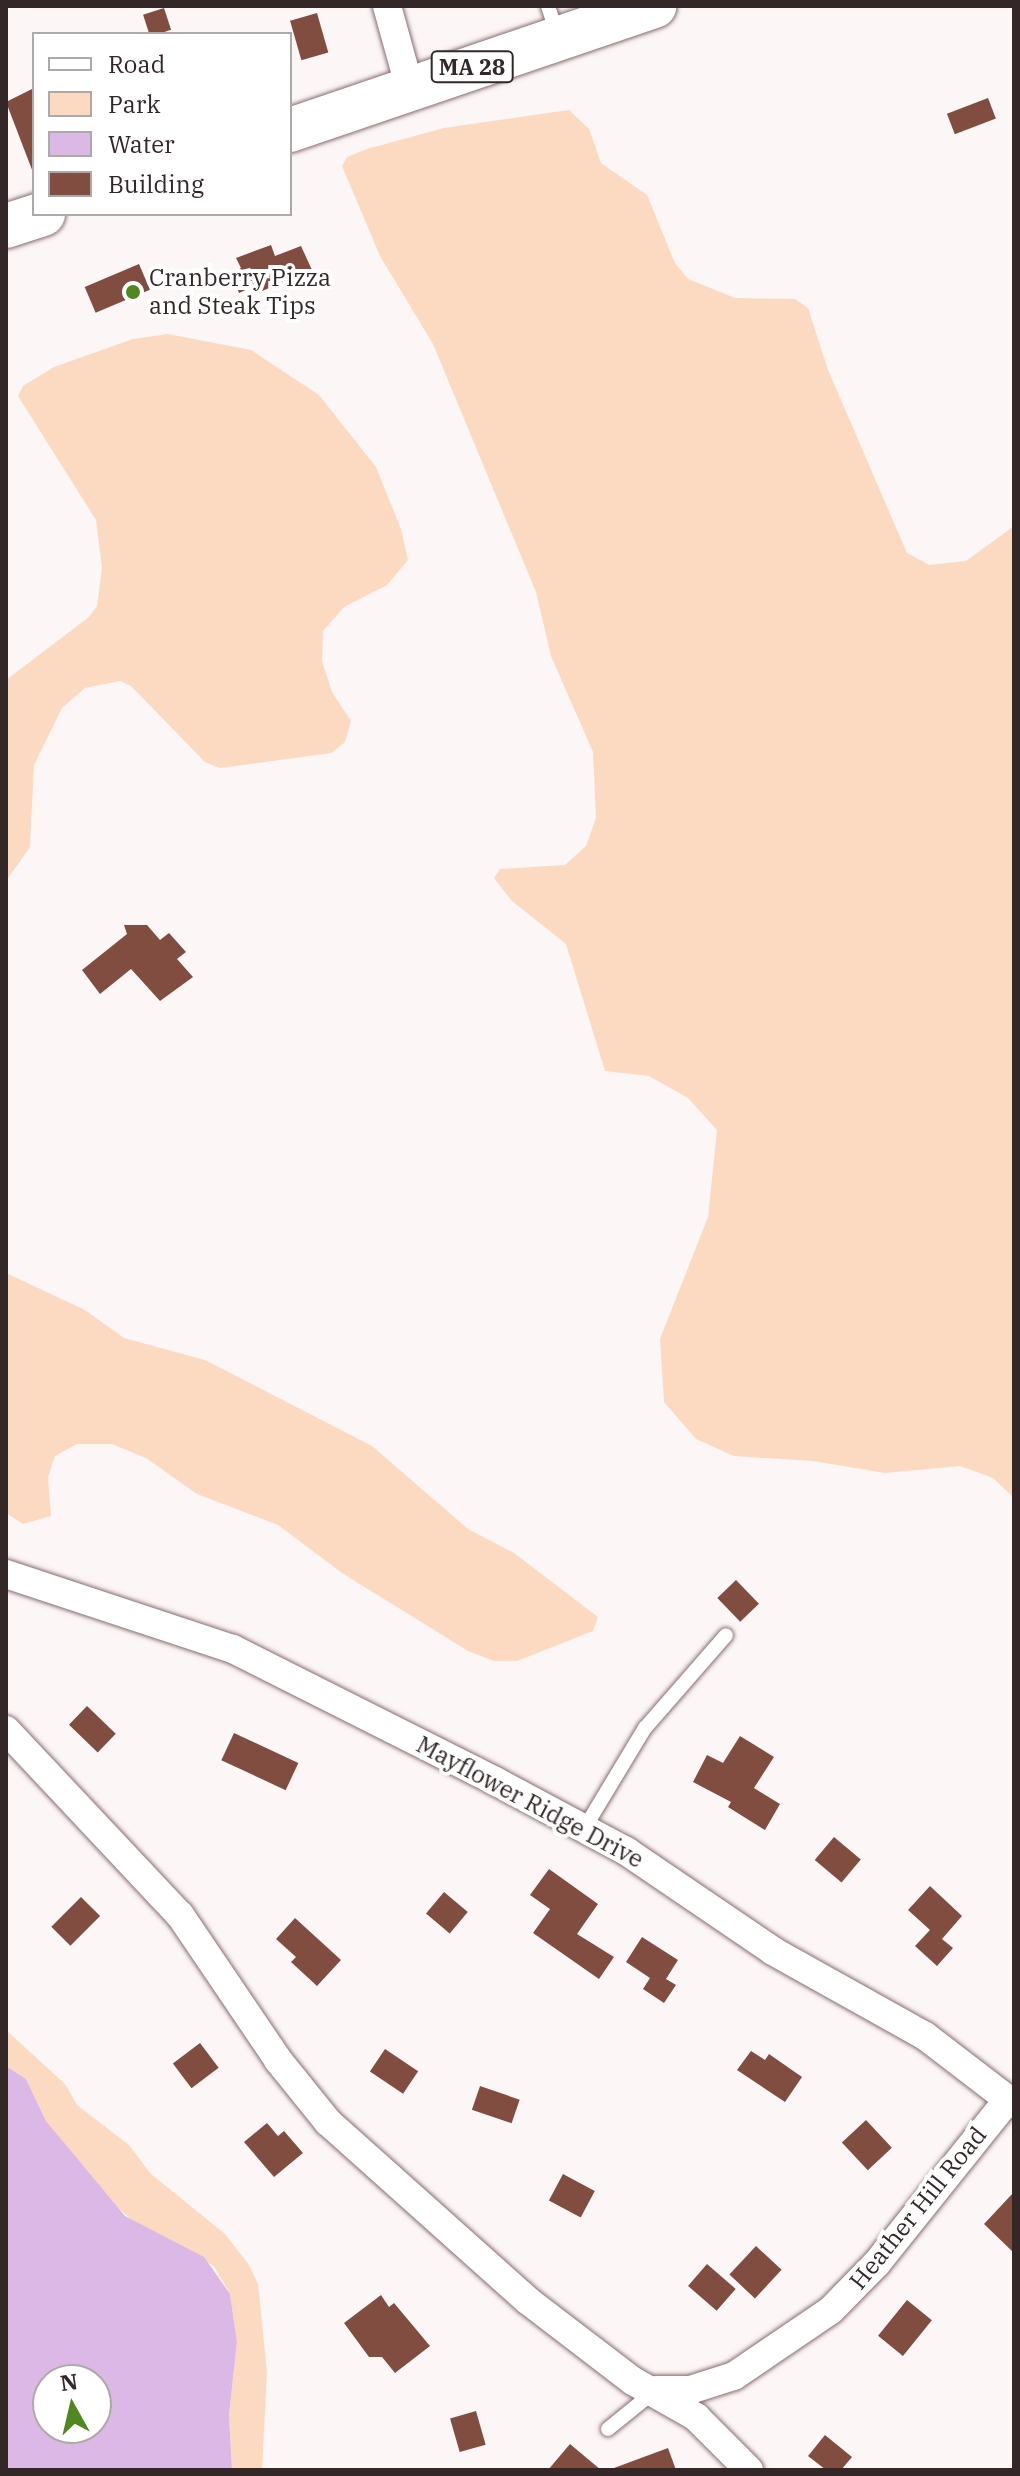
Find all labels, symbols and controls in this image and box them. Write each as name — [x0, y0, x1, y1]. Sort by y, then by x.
legend — [32, 32, 292, 216]
text: Road — [108, 48, 165, 80]
road number: MA 28 — [430, 49, 514, 85]
text: Park — [108, 88, 160, 120]
text: Water — [108, 128, 175, 160]
text: Building — [108, 168, 204, 200]
place label: Cranberry Pizza and Steak Tips — [149, 264, 331, 320]
marker: Cranberry Pizza and Steak Tips — [124, 283, 142, 301]
street label: Mayflower Ridge Drive — [412, 1730, 648, 1874]
street label: Heather Hill Road — [844, 2121, 992, 2295]
north arrow — [32, 2364, 112, 2444]
text: N — [58, 2366, 80, 2397]

